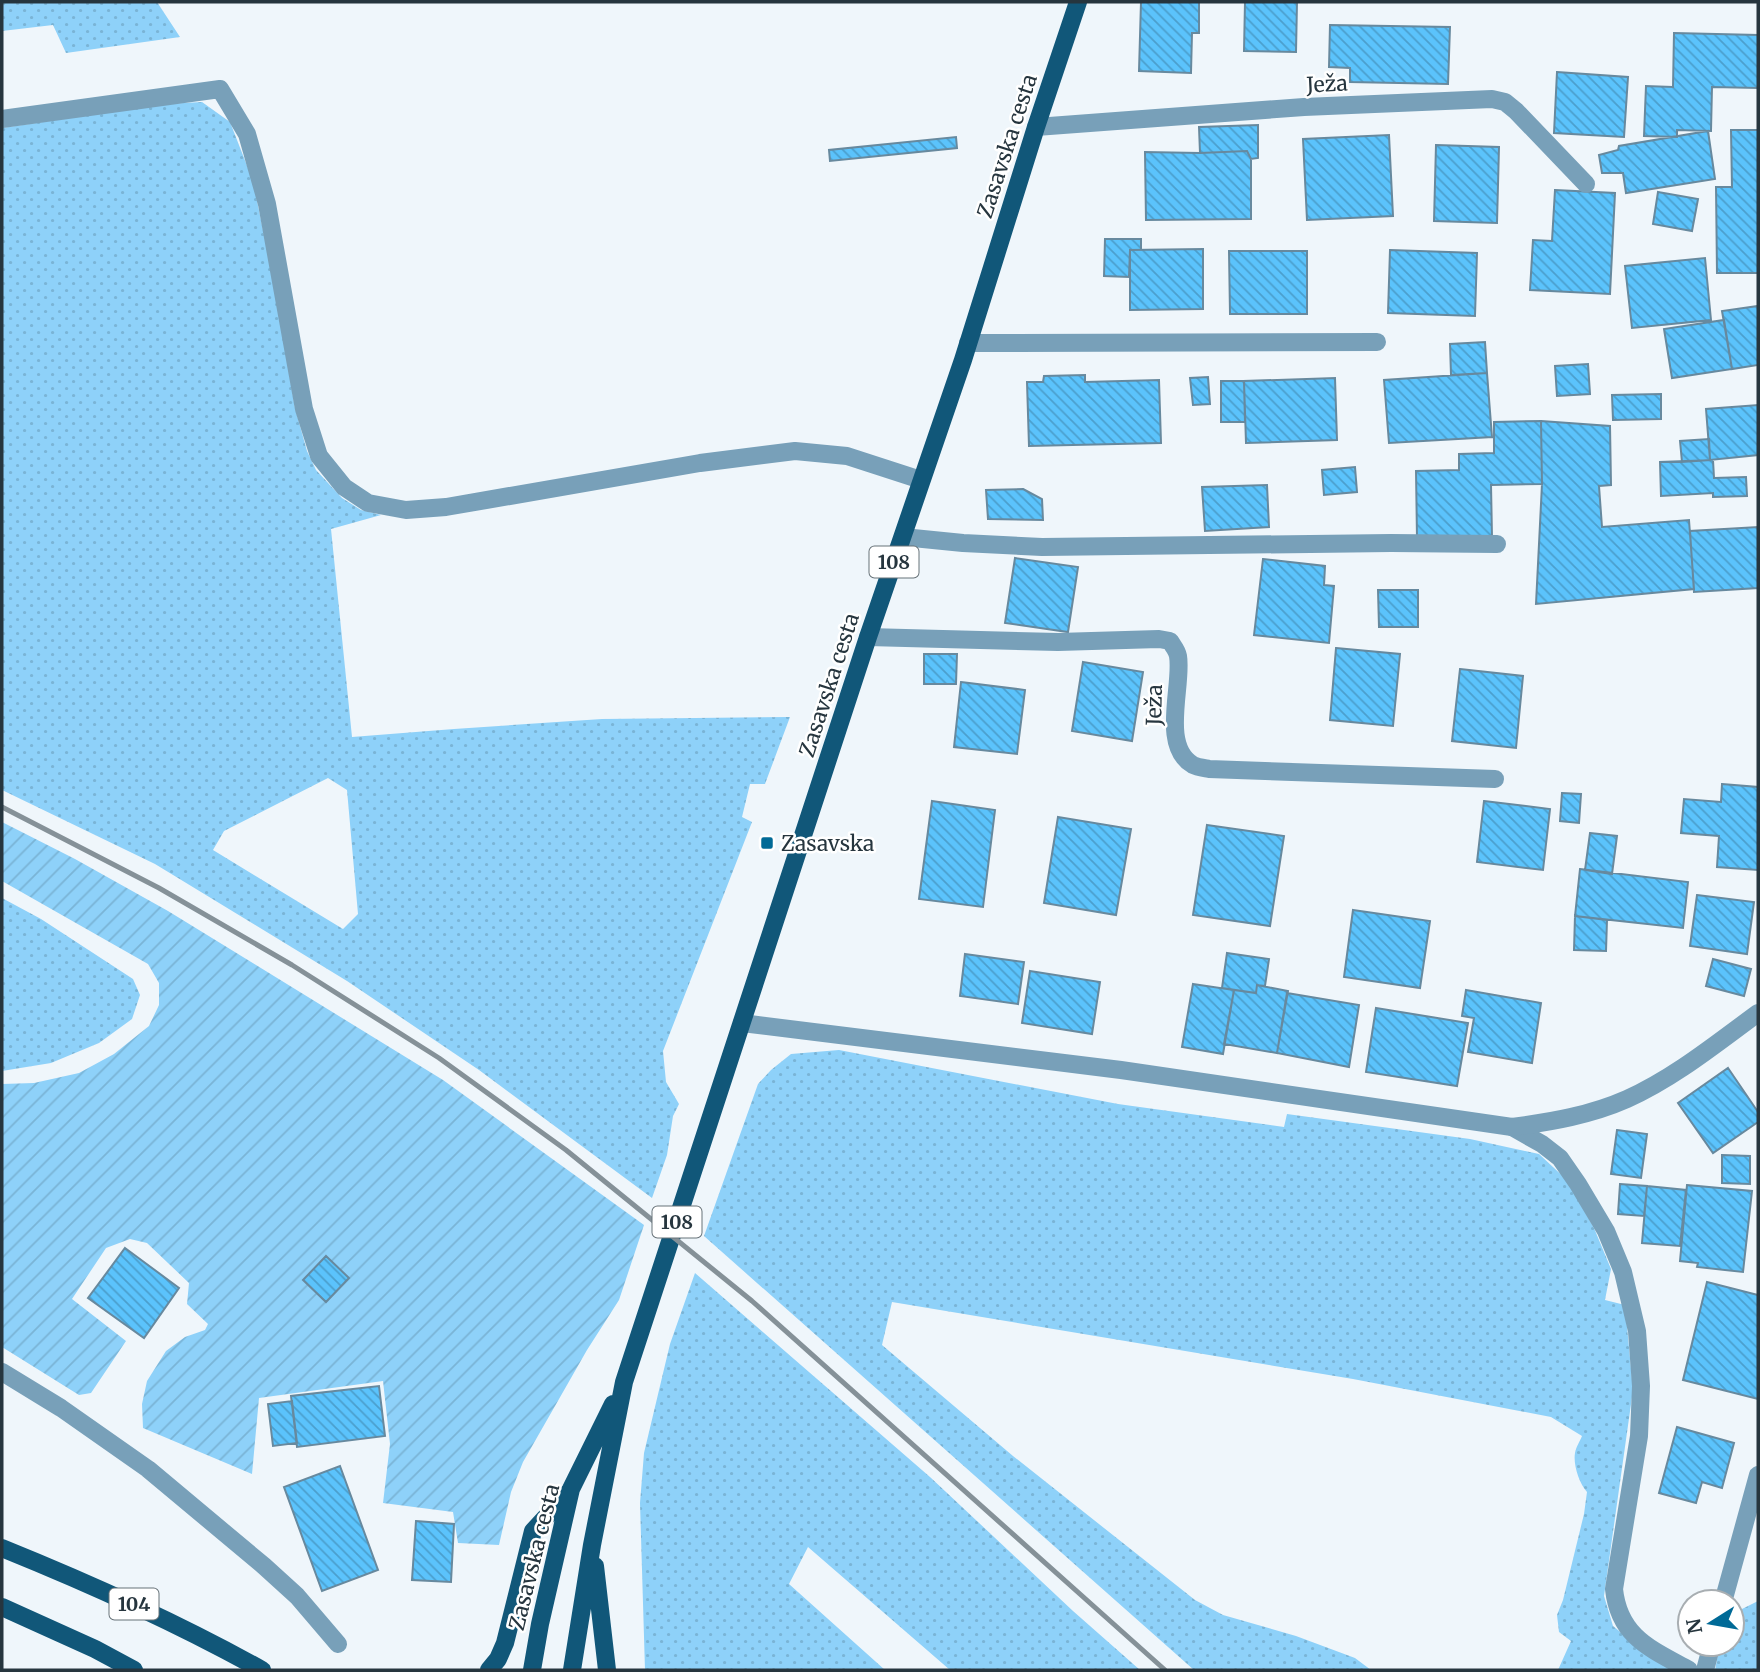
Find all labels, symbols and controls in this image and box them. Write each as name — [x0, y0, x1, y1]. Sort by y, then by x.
street label: Ježa — [1305, 69, 1348, 99]
street label: Zasavska cesta — [971, 71, 1043, 221]
road number: 108 — [870, 547, 918, 578]
street label: Zasavska cesta — [793, 610, 865, 760]
street label: Ježa — [1140, 684, 1168, 727]
place label: Zasavska — [781, 830, 874, 857]
marker: Zasavska — [759, 835, 775, 851]
road number: 108 — [652, 1206, 702, 1238]
street label: Zasavska cesta — [503, 1481, 565, 1633]
road number: 104 — [110, 1588, 158, 1620]
north arrow — [1676, 1588, 1746, 1658]
text: N — [1681, 1617, 1708, 1636]

